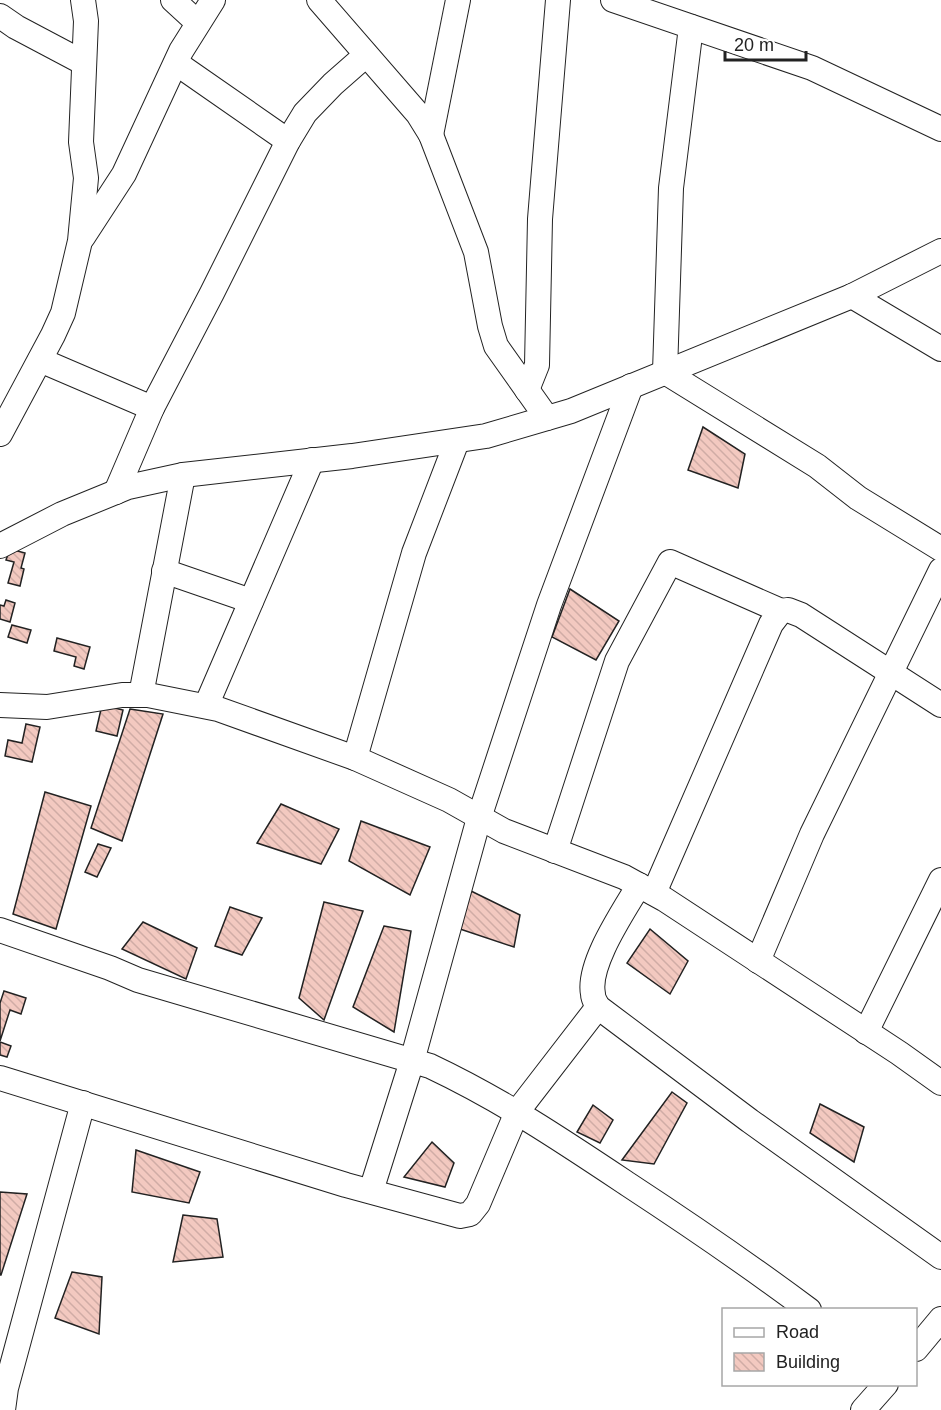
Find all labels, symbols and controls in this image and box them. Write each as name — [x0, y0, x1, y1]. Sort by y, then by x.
scale bar — [725, 24, 806, 62]
text: 20 m — [734, 35, 774, 55]
legend — [722, 1308, 917, 1386]
text: Road — [776, 1322, 819, 1342]
text: Building — [776, 1352, 840, 1372]

